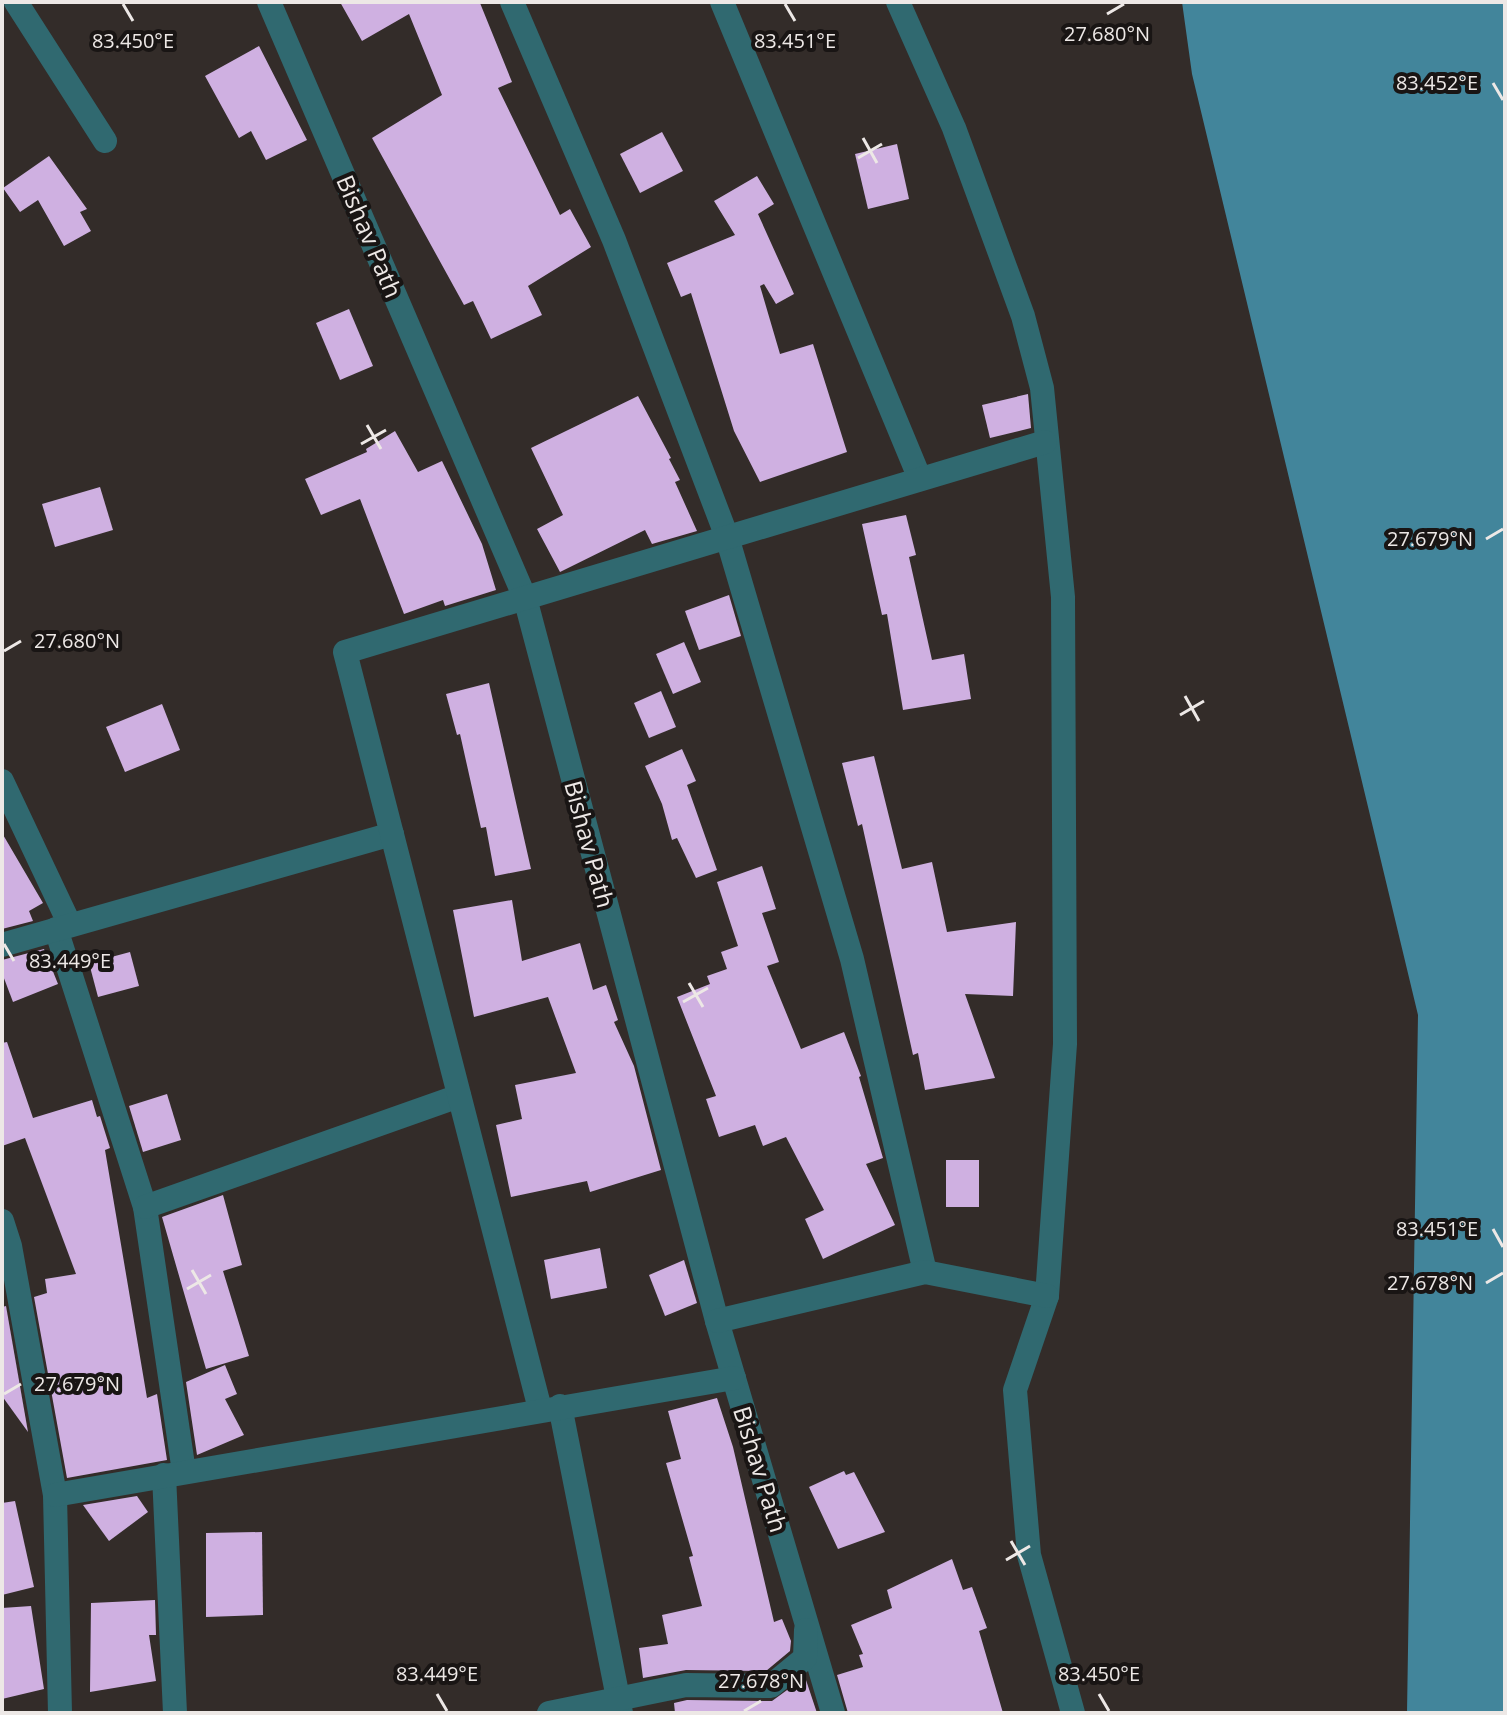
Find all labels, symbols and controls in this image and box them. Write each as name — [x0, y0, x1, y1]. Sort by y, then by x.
text: 27.680°N — [1064, 20, 1150, 47]
text: 83.450°E — [92, 27, 174, 54]
text: 83.451°E — [754, 27, 836, 54]
text: 83.452°E — [1396, 69, 1478, 96]
street label: Bishav Path — [329, 170, 411, 302]
text: 27.679°N — [1387, 525, 1473, 552]
text: 27.680°N — [34, 627, 120, 654]
street label: Bishav Path — [557, 777, 623, 911]
text: 83.449°E — [29, 947, 111, 974]
text: 83.451°E — [1396, 1215, 1478, 1242]
text: 27.678°N — [1387, 1269, 1473, 1296]
text: 27.679°N — [34, 1370, 120, 1397]
street label: Bishav Path — [726, 1402, 796, 1536]
text: 83.449°E — [396, 1660, 478, 1687]
text: 83.450°E — [1058, 1660, 1140, 1687]
text: 27.678°N — [718, 1667, 804, 1694]

